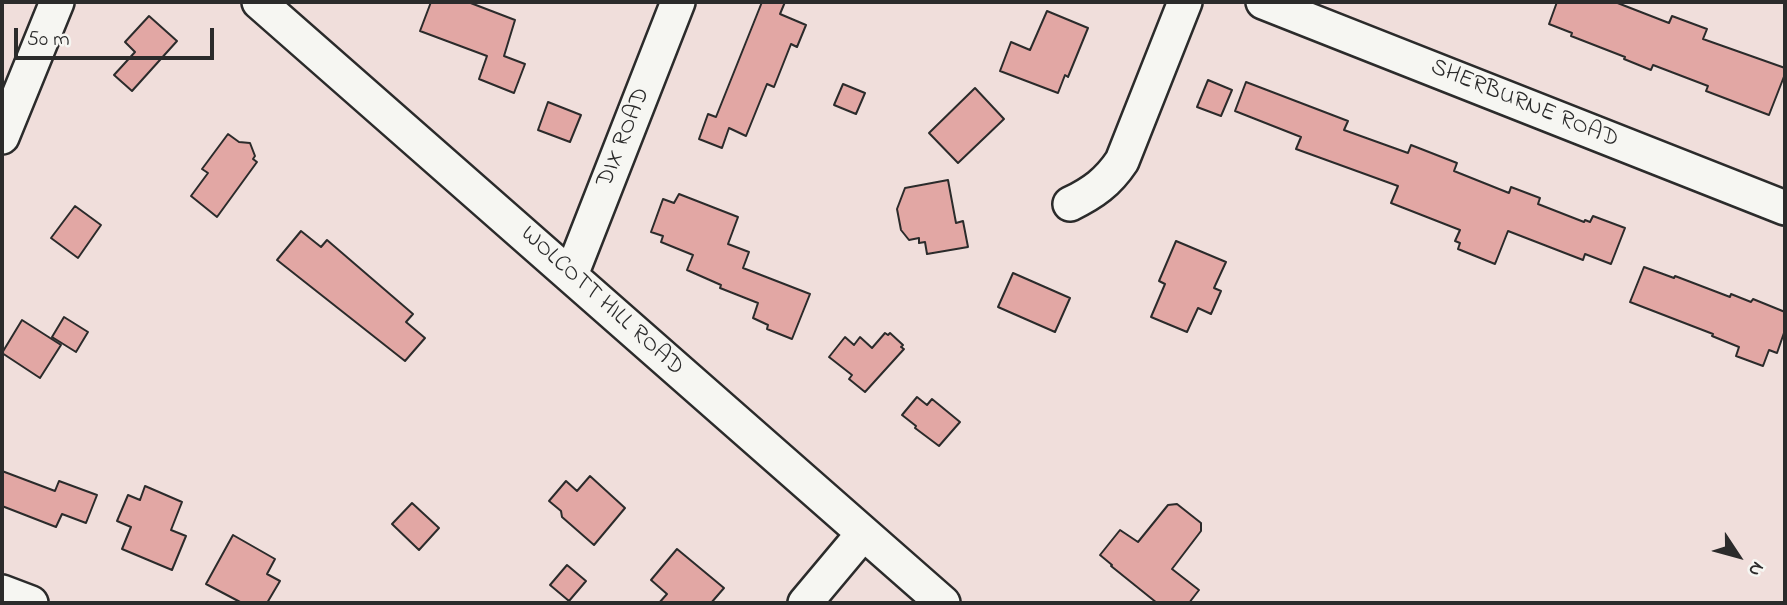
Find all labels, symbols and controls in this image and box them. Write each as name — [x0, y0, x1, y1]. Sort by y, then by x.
scale bar — [18, 14, 217, 58]
text: 50 m — [27, 25, 70, 55]
street label: SHERBURNE ROAD — [1426, 54, 1622, 156]
street label: DIX ROAD — [592, 84, 658, 192]
street label: WOLCOTT HILL ROAD — [513, 221, 689, 383]
north arrow — [1703, 521, 1773, 591]
text: N — [1741, 556, 1770, 582]

